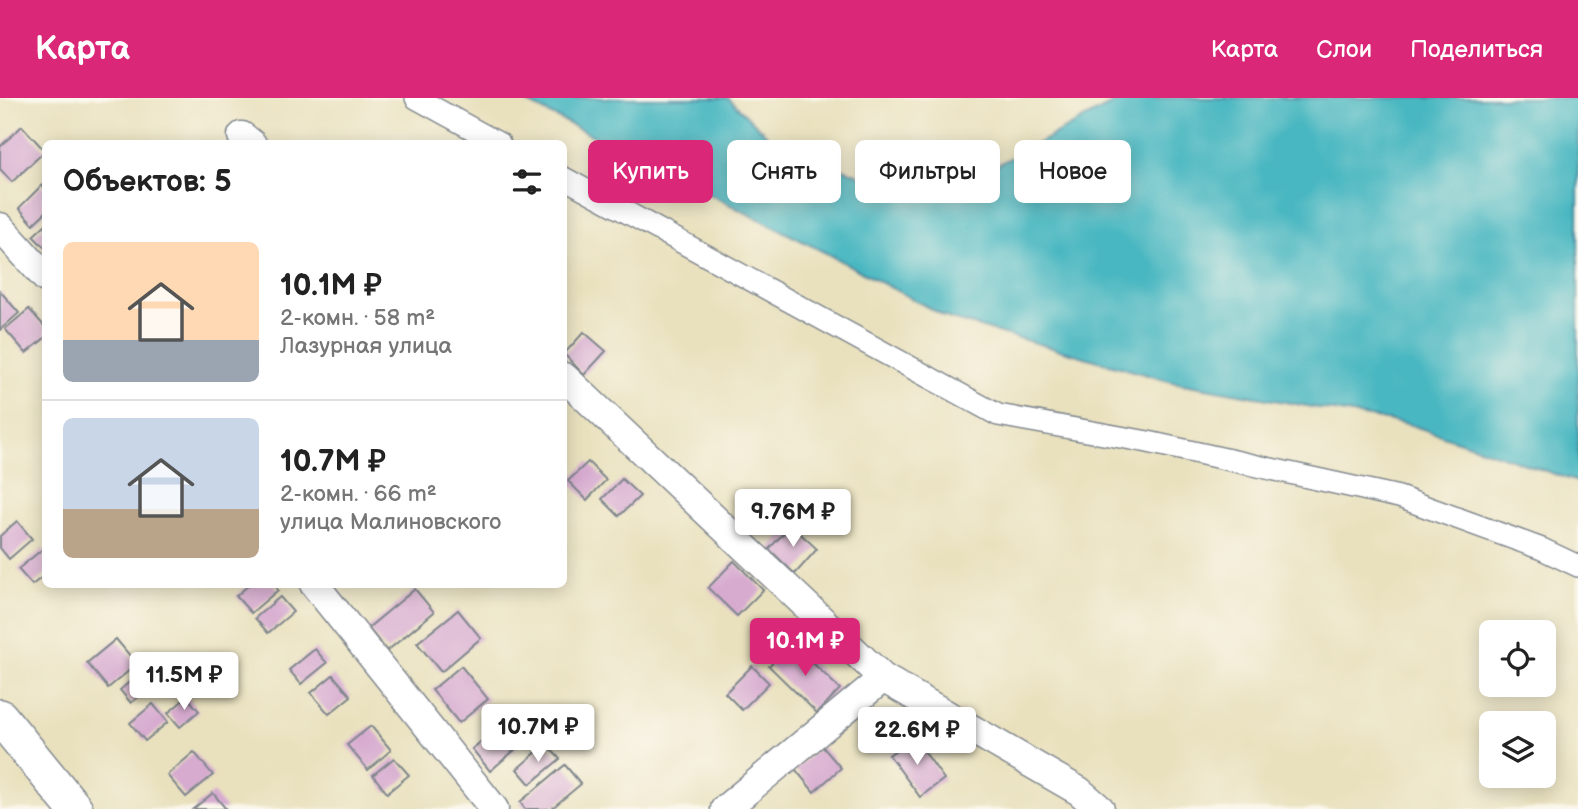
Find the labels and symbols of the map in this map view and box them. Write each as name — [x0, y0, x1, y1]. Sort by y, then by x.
pin: 9.76M ₽ — [728, 490, 858, 549]
pin: 10.1M ₽ — [740, 618, 870, 678]
pin: 11.5M ₽ — [119, 652, 249, 712]
pin: 10.7M ₽ — [473, 704, 603, 764]
pin: 22.6M ₽ — [852, 708, 982, 767]

